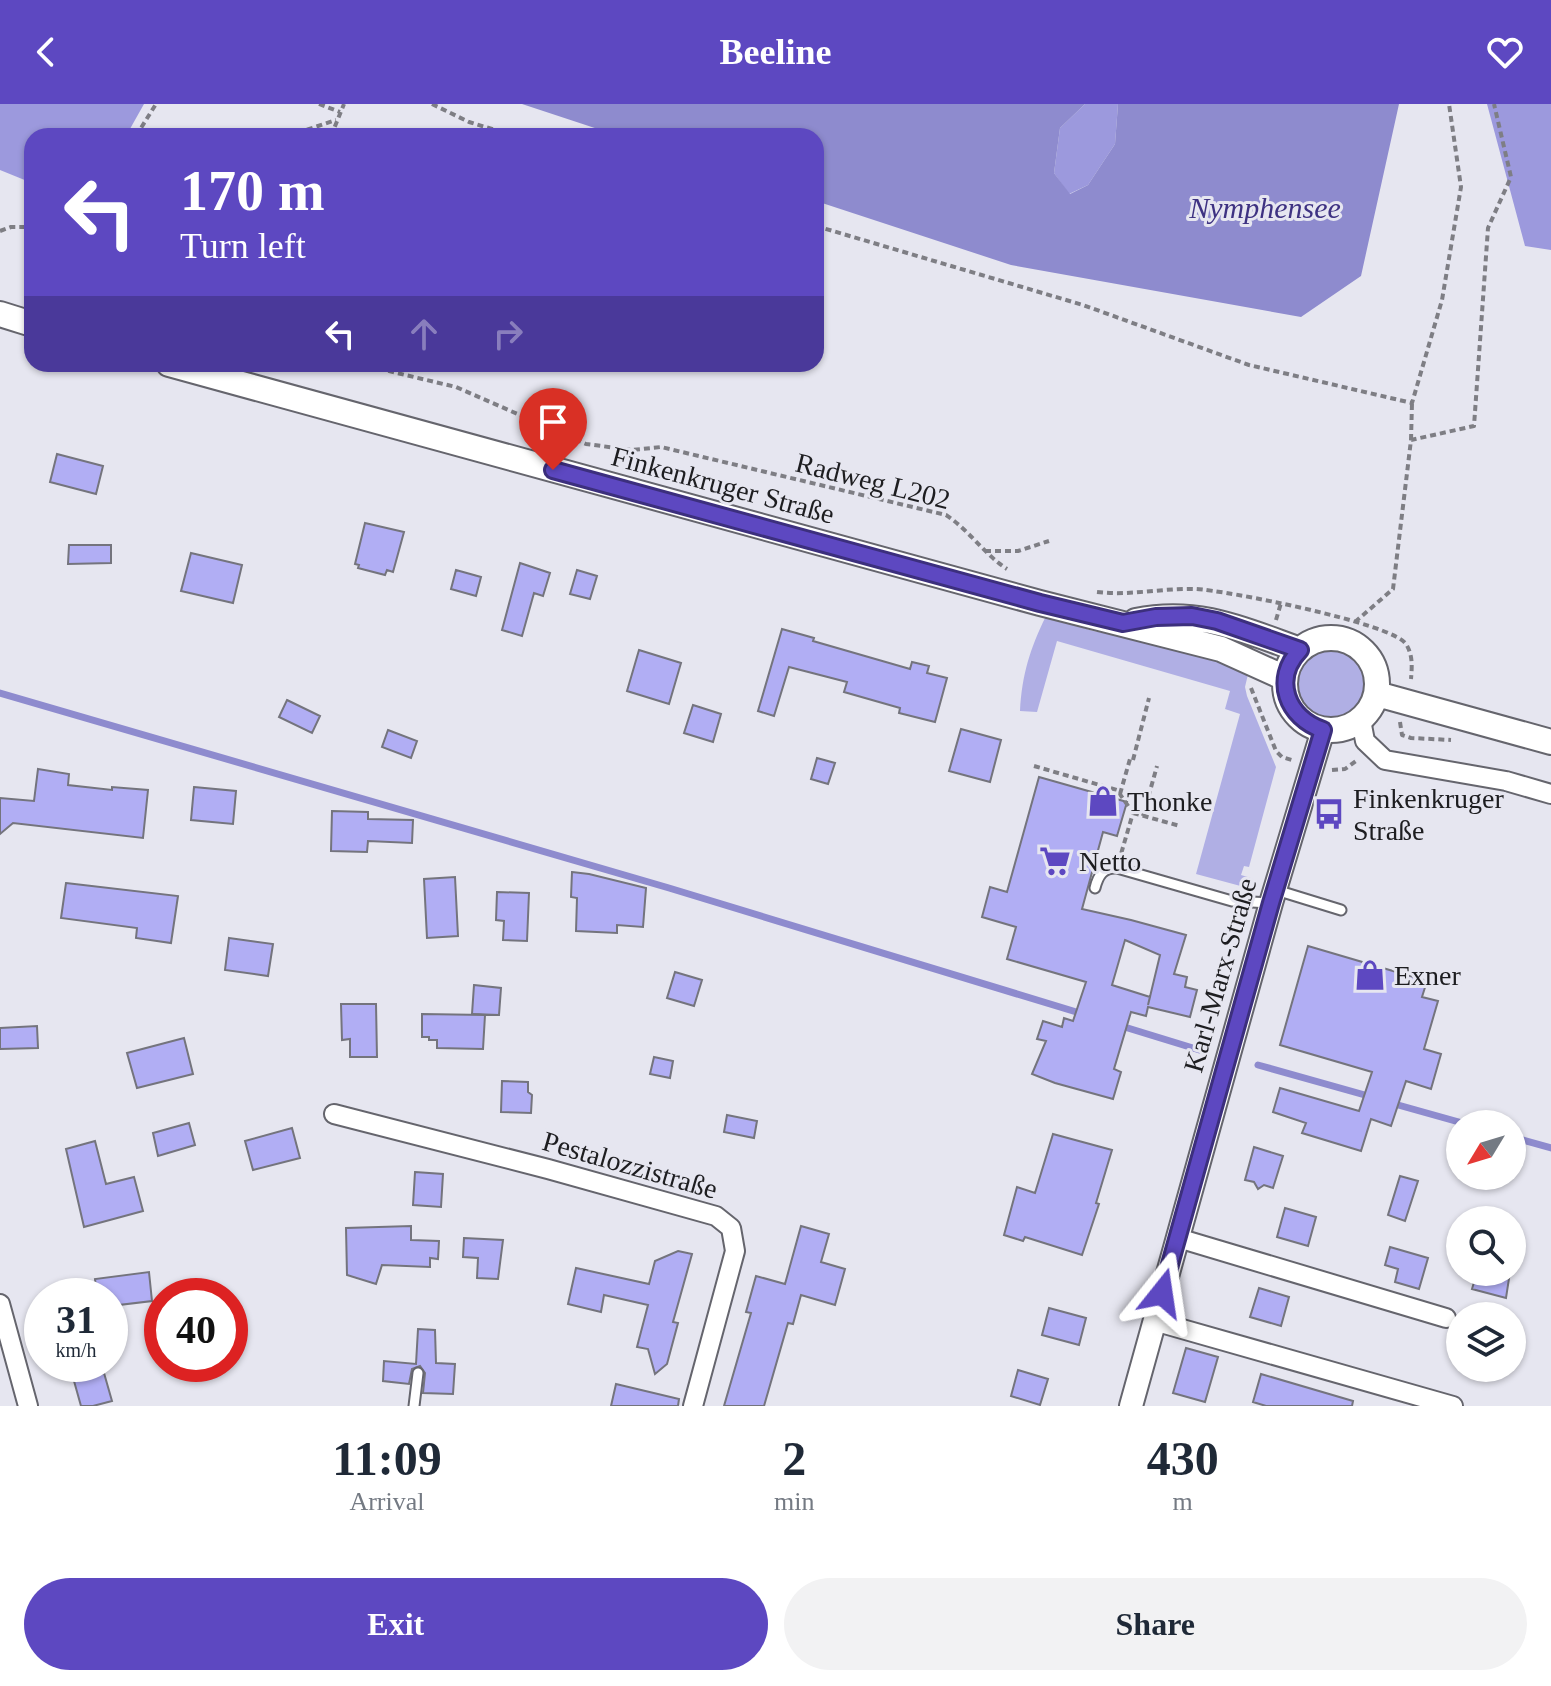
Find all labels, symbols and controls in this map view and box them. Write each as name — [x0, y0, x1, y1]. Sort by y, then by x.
icon: back — [24, 30, 68, 74]
icon: heart — [1483, 30, 1527, 74]
text: Beeline — [720, 32, 831, 72]
icon: left — [48, 160, 152, 264]
text: 170 m — [180, 160, 325, 222]
water label: Nymphensee — [1188, 191, 1341, 224]
text: Turn left — [180, 226, 306, 266]
icon: left — [318, 312, 362, 356]
icon: ahead — [402, 312, 446, 356]
icon: right — [486, 312, 530, 356]
pin — [519, 388, 587, 470]
icon: arrive — [531, 400, 575, 444]
street label: Finkenkruger Straße — [608, 440, 838, 530]
street label: Radweg L202 — [793, 447, 953, 515]
place label: Finkenkruger Straße — [1353, 783, 1505, 846]
shop icon: Thonke — [1086, 784, 1120, 818]
place label: Thonke — [1127, 786, 1213, 817]
bus stop icon: Finkenkruger Straße — [1312, 797, 1346, 831]
supermarket icon: Netto — [1038, 844, 1072, 878]
place label: Netto — [1079, 846, 1141, 877]
street label: Karl-Marx-Straße — [1177, 874, 1263, 1076]
shop icon: Exner — [1353, 958, 1387, 992]
place label: Exner — [1394, 960, 1462, 991]
north arrow — [1446, 1110, 1526, 1190]
map controls — [1446, 1110, 1526, 1382]
street label: Pestalozzistraße — [539, 1125, 721, 1205]
button: search — [1446, 1206, 1526, 1286]
position arrow — [1120, 1251, 1204, 1335]
speed limit sign: 40 — [144, 1278, 248, 1382]
text: 31 — [56, 1297, 96, 1342]
button: layers — [1446, 1302, 1526, 1382]
text: km/h — [55, 1339, 97, 1361]
text: 11:09 — [332, 1432, 442, 1485]
text: 2 — [782, 1432, 806, 1485]
text: 430 — [1147, 1432, 1219, 1485]
text: Arrival — [349, 1487, 425, 1516]
text: min — [774, 1487, 814, 1516]
text: m — [1173, 1487, 1193, 1516]
button: Exit — [24, 1578, 768, 1670]
button: Share — [784, 1578, 1527, 1670]

